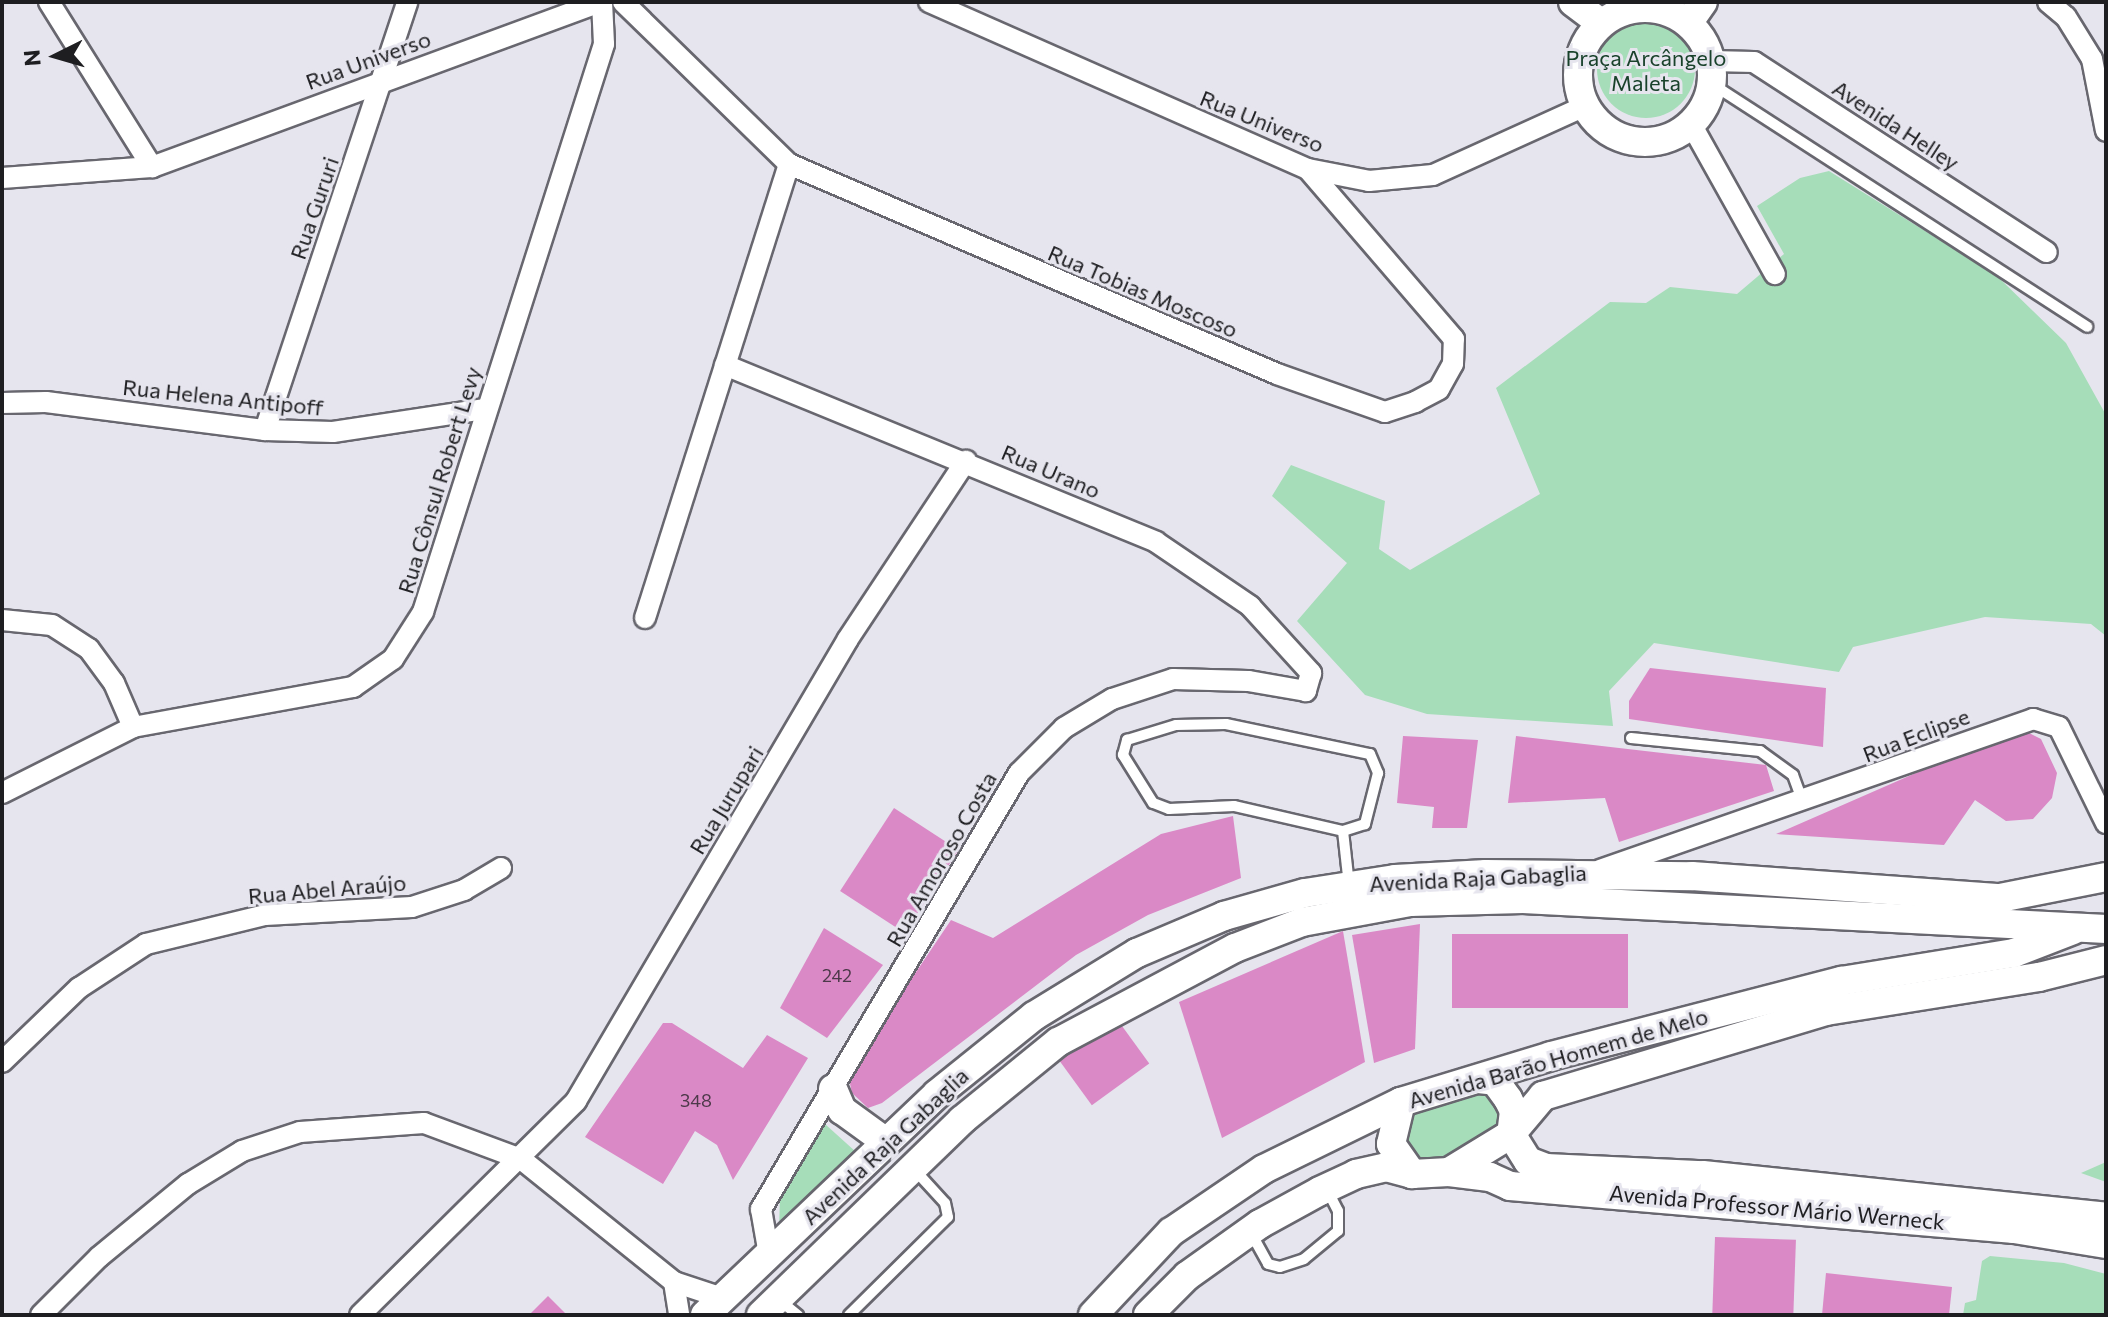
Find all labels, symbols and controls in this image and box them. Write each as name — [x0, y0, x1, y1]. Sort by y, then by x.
north arrow — [16, 16, 96, 96]
street label: Rua Universo — [302, 25, 434, 95]
park label: Praça Arcângelo Maleta — [1565, 44, 1727, 96]
text: N — [17, 49, 46, 68]
street label: Avenida Helley — [1828, 74, 1964, 176]
street label: Rua Universo — [1196, 84, 1328, 158]
street label: Rua Gururi — [284, 153, 344, 263]
street label: Rua Tobias Moscoso — [1044, 239, 1242, 343]
street label: Rua Cônsul Robert Levy — [392, 363, 486, 597]
street label: Rua Helena Antipoff — [121, 373, 325, 421]
street label: Rua Urano — [998, 438, 1104, 504]
street label: Rua Eclipse — [1859, 703, 1973, 767]
street label: Rua Jurupari — [683, 741, 769, 859]
street label: Rua Amoroso Costa — [880, 767, 1002, 951]
street label: Avenida Raja Gabaglia — [1369, 859, 1587, 897]
street label: Rua Abel Araújo — [247, 869, 407, 909]
house number: 242 — [822, 964, 852, 986]
street label: Avenida Barão Homem de Melo — [1405, 1003, 1711, 1113]
street label: Avenida Raja Gabaglia — [796, 1062, 974, 1230]
house number: 348 — [680, 1089, 712, 1111]
street label: Avenida Professor Mário Werneck — [1608, 1179, 1946, 1235]

